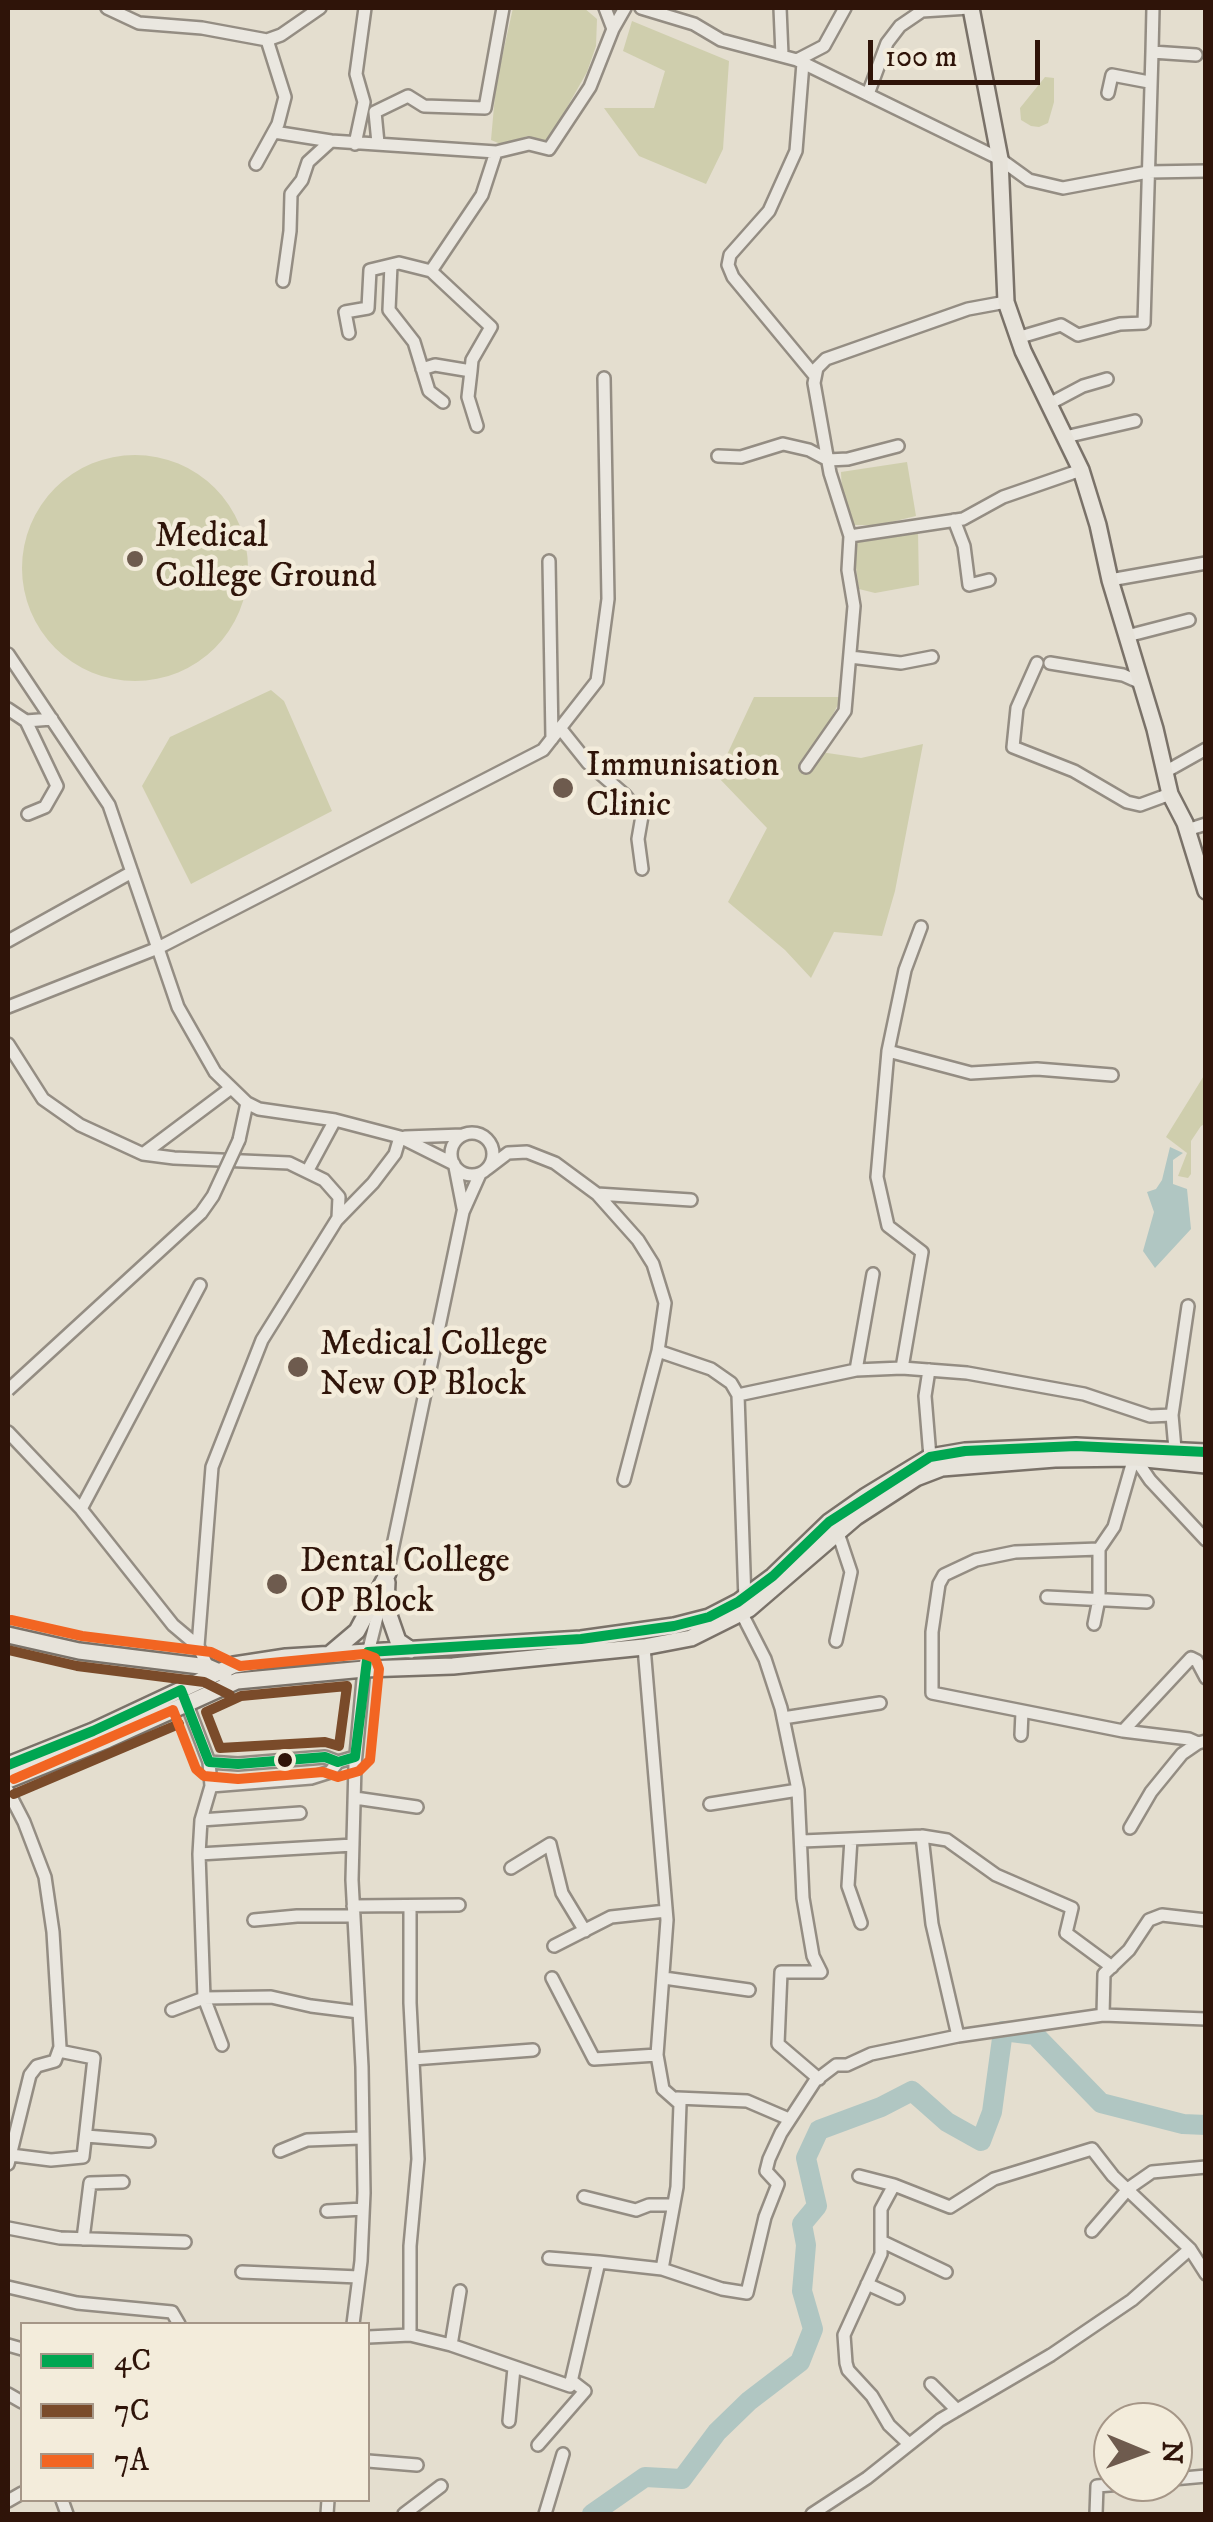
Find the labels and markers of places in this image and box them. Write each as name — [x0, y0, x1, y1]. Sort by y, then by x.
place label: Medical College Ground — [155, 518, 377, 600]
marker: Medical College Ground — [124, 548, 146, 570]
place label: Immunisation Clinic — [586, 747, 779, 829]
marker: Immunisation Clinic — [550, 775, 576, 801]
place label: Medical College New OP Block — [320, 1326, 548, 1408]
marker: Medical College New OP Block — [285, 1354, 311, 1380]
place label: Dental College OP Block — [300, 1543, 510, 1625]
marker: Dental College OP Block — [264, 1571, 290, 1597]
unlabelled marker — [275, 1750, 295, 1770]

